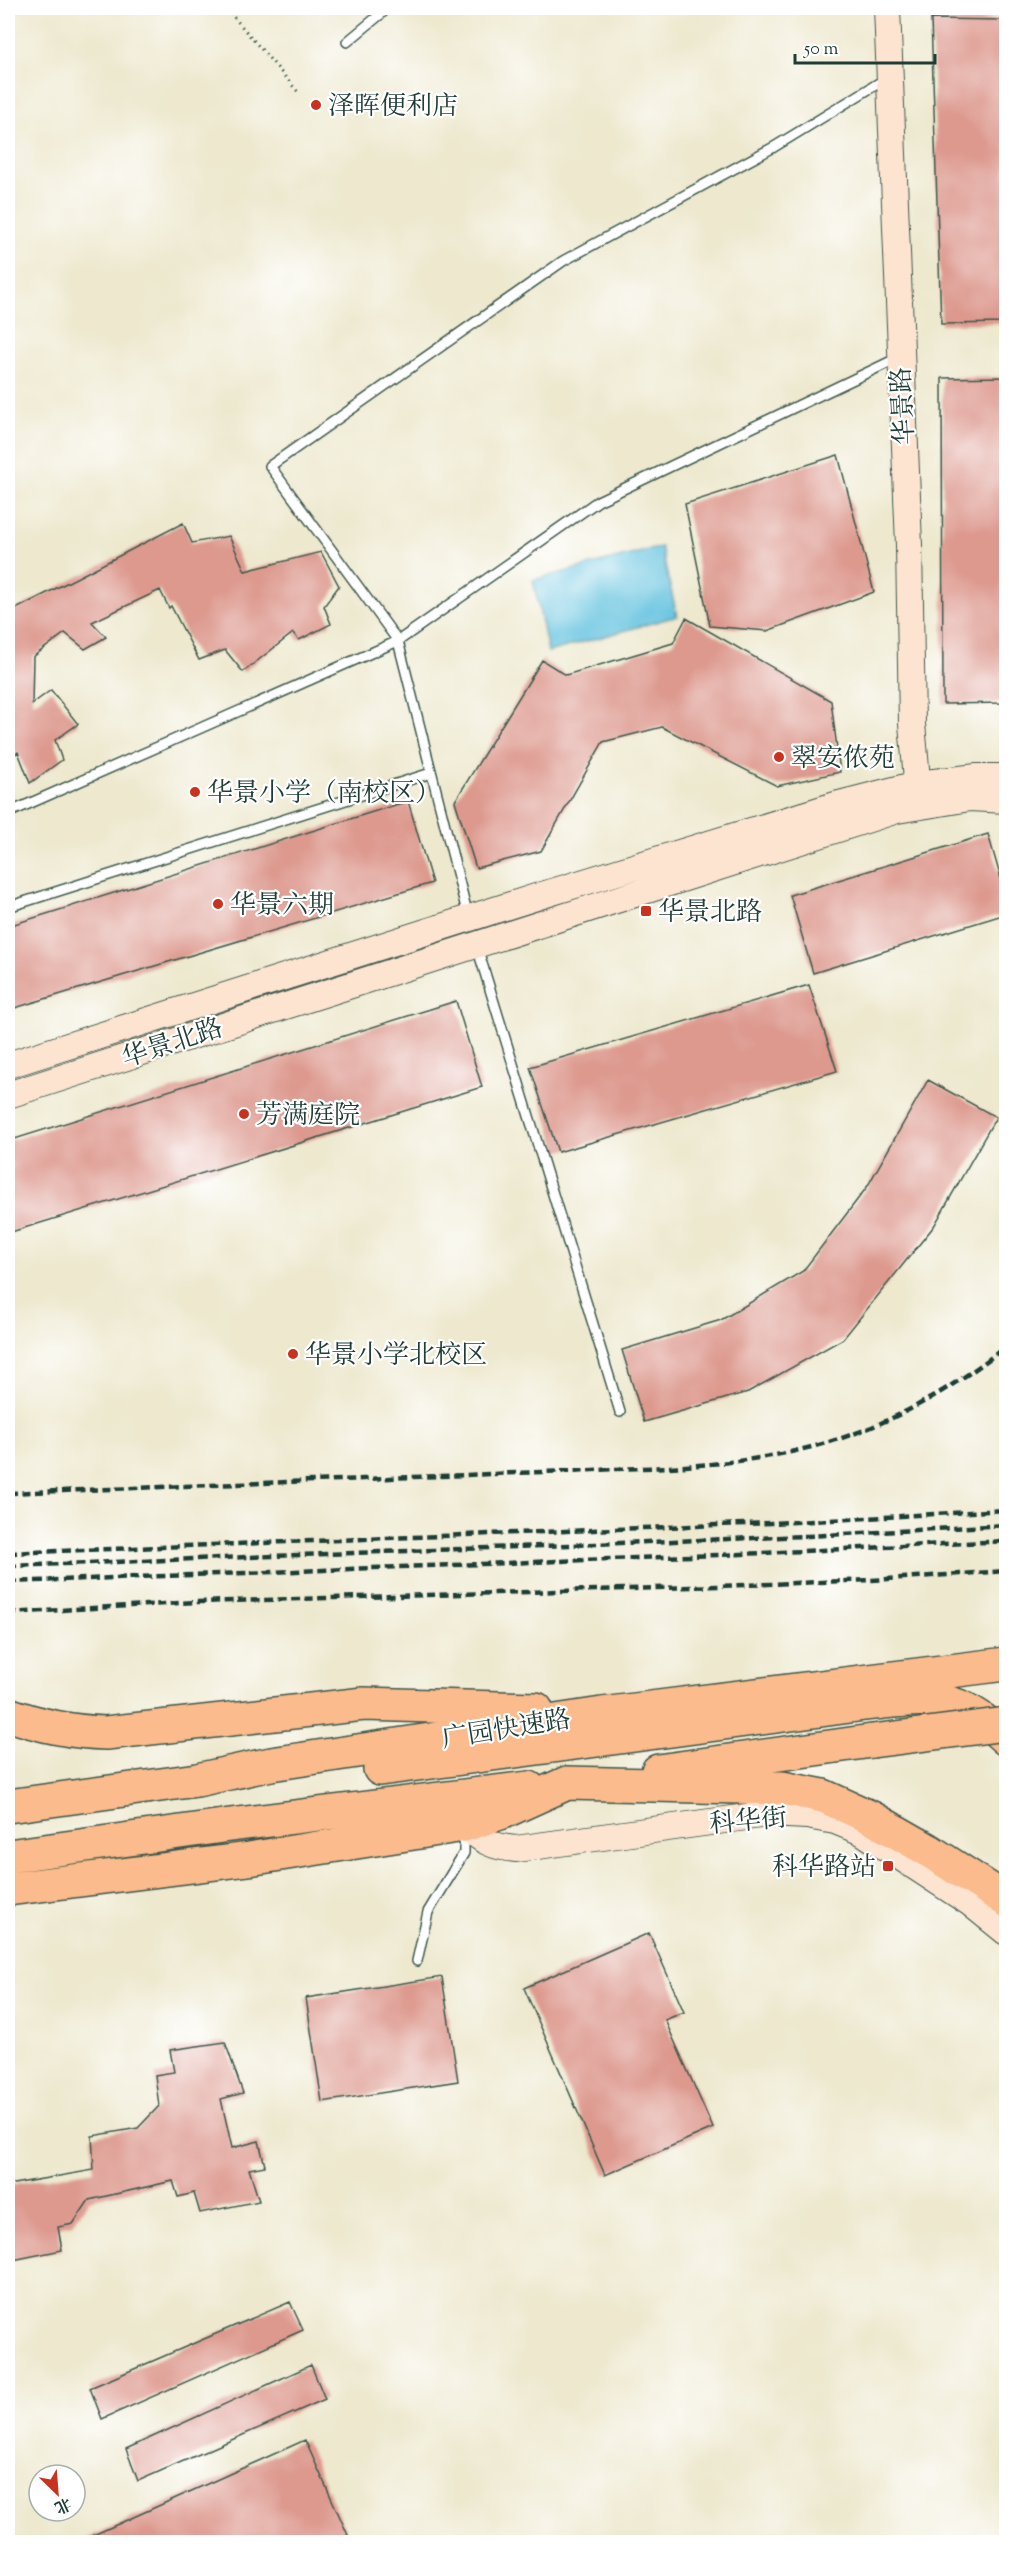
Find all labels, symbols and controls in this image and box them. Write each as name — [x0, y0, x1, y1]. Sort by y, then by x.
scale bar — [795, 27, 934, 65]
text: 50 m — [803, 37, 839, 63]
place label: 泽晖便利店 — [328, 89, 458, 126]
marker: 泽晖便利店 — [309, 98, 323, 112]
street label: 华景路 — [884, 366, 925, 446]
place label: 翠安侬苑 — [791, 741, 895, 778]
marker: 翠安侬苑 — [772, 750, 786, 764]
place label: 华景小学（南校区） — [207, 776, 441, 813]
marker: 华景小学（南校区） — [188, 785, 202, 799]
place label: 华景六期 — [230, 888, 334, 925]
place label: 华景北路 — [658, 895, 762, 932]
marker: 华景六期 — [211, 897, 225, 911]
marker: 华景北路 — [639, 904, 653, 918]
street label: 华景北路 — [118, 1011, 228, 1078]
place label: 芳满庭院 — [256, 1098, 360, 1135]
marker: 芳满庭院 — [237, 1107, 251, 1121]
place label: 华景小学北校区 — [305, 1338, 487, 1375]
marker: 华景小学北校区 — [286, 1347, 300, 1361]
street label: 广园快速路 — [439, 1702, 573, 1759]
street label: 科华街 — [708, 1801, 789, 1844]
place label: 科华路站 — [772, 1850, 876, 1887]
marker: 科华路站 — [881, 1859, 895, 1873]
north arrow — [27, 2463, 87, 2523]
text: 北 — [50, 2491, 74, 2518]

